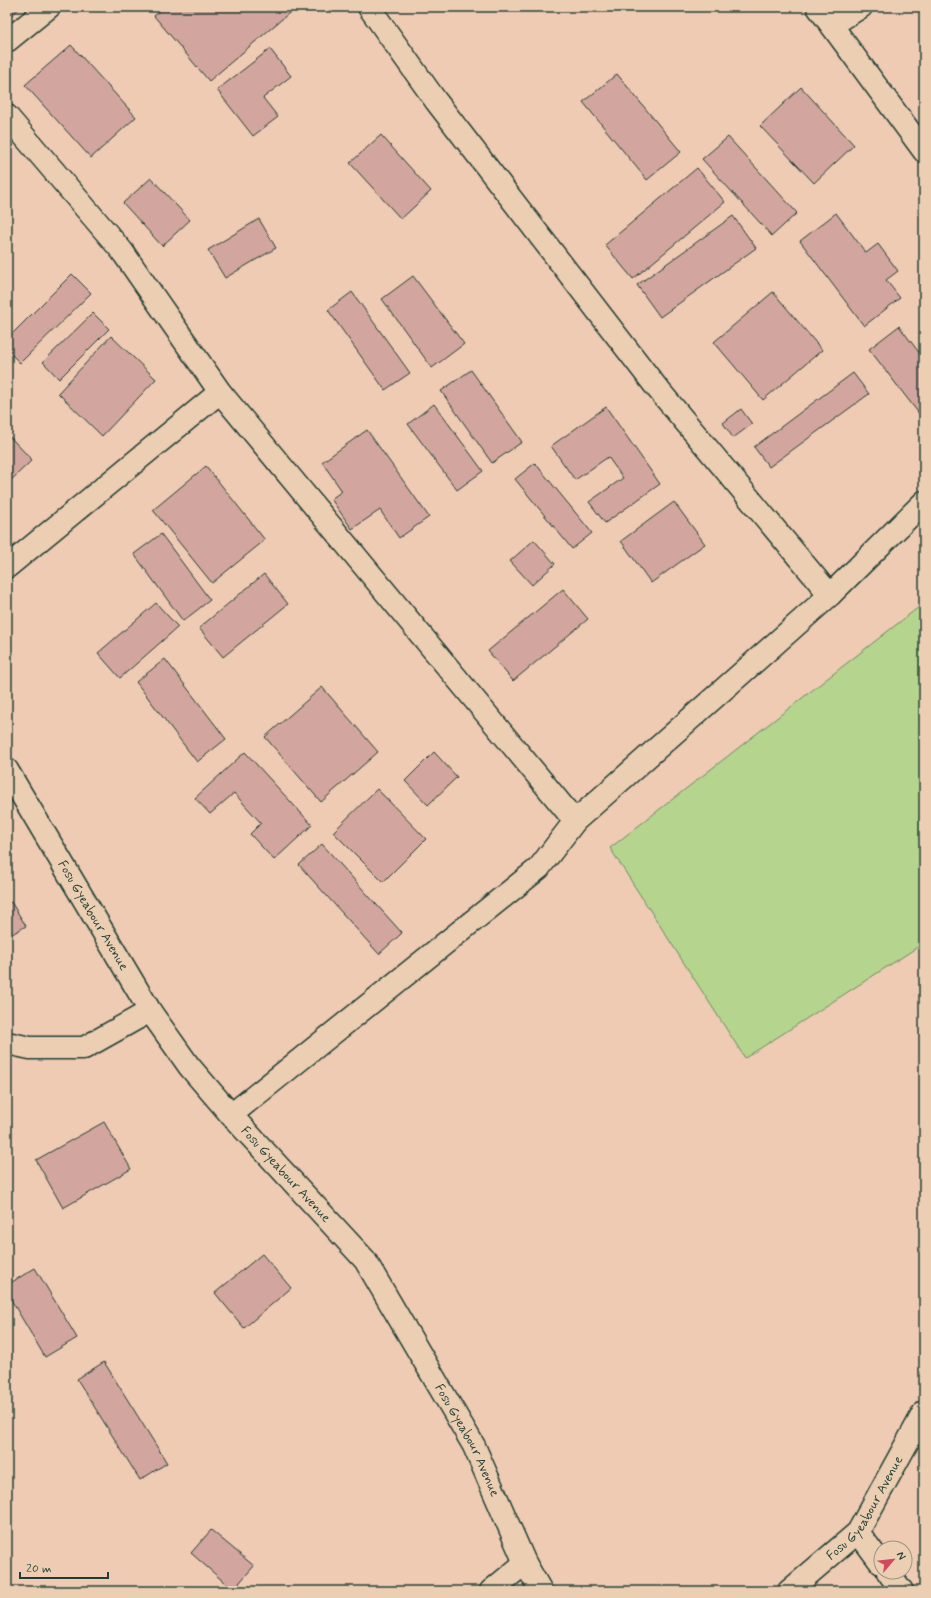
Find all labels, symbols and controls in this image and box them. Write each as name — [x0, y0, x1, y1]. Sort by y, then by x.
street label: Fosu Gyeabour Avenue — [54, 857, 132, 973]
street label: Fosu Gyeabour Avenue — [237, 1123, 335, 1226]
street label: Fosu Gyeabour Avenue — [431, 1381, 504, 1499]
street label: Fosu Gyeabour Avenue — [823, 1453, 907, 1564]
north arrow — [873, 1540, 913, 1580]
text: N — [893, 1549, 909, 1562]
scale bar — [20, 1554, 108, 1580]
text: 20 m — [26, 1561, 52, 1577]

